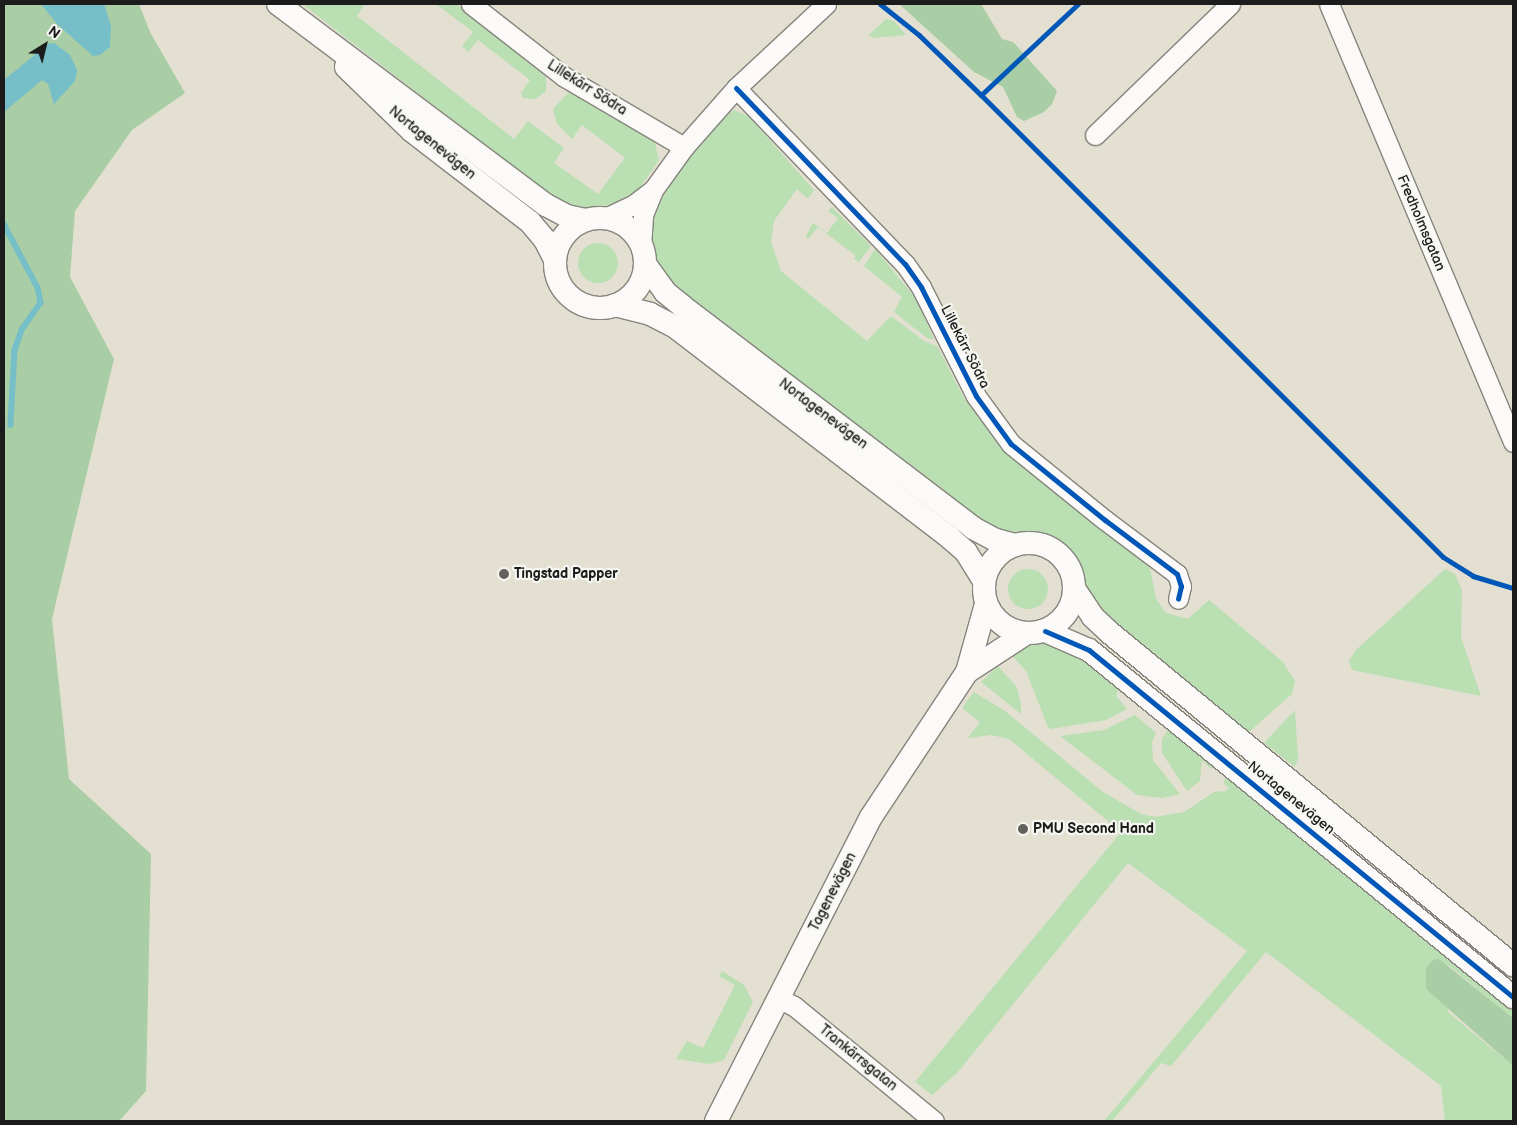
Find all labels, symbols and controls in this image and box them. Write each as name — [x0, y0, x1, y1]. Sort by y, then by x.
north arrow — [20, 20, 70, 70]
text: N — [45, 22, 63, 42]
street label: Lillekärr Södra — [544, 57, 630, 119]
street label: Nortagenevägen — [385, 103, 479, 183]
street label: Fredholmsgatan — [1393, 173, 1449, 273]
street label: Lillekärr Södra — [937, 303, 993, 391]
street label: Nortagenevägen — [775, 375, 871, 453]
place label: Tingstad Papper — [514, 566, 618, 582]
marker: Tingstad Papper — [498, 568, 510, 580]
street label: Nortagenevägen — [1244, 758, 1338, 838]
place label: PMU Second Hand — [1033, 821, 1154, 837]
marker: PMU Second Hand — [1017, 823, 1029, 835]
street label: Tagenevägen — [806, 850, 860, 934]
street label: Trankärrsgatan — [816, 1021, 900, 1095]

